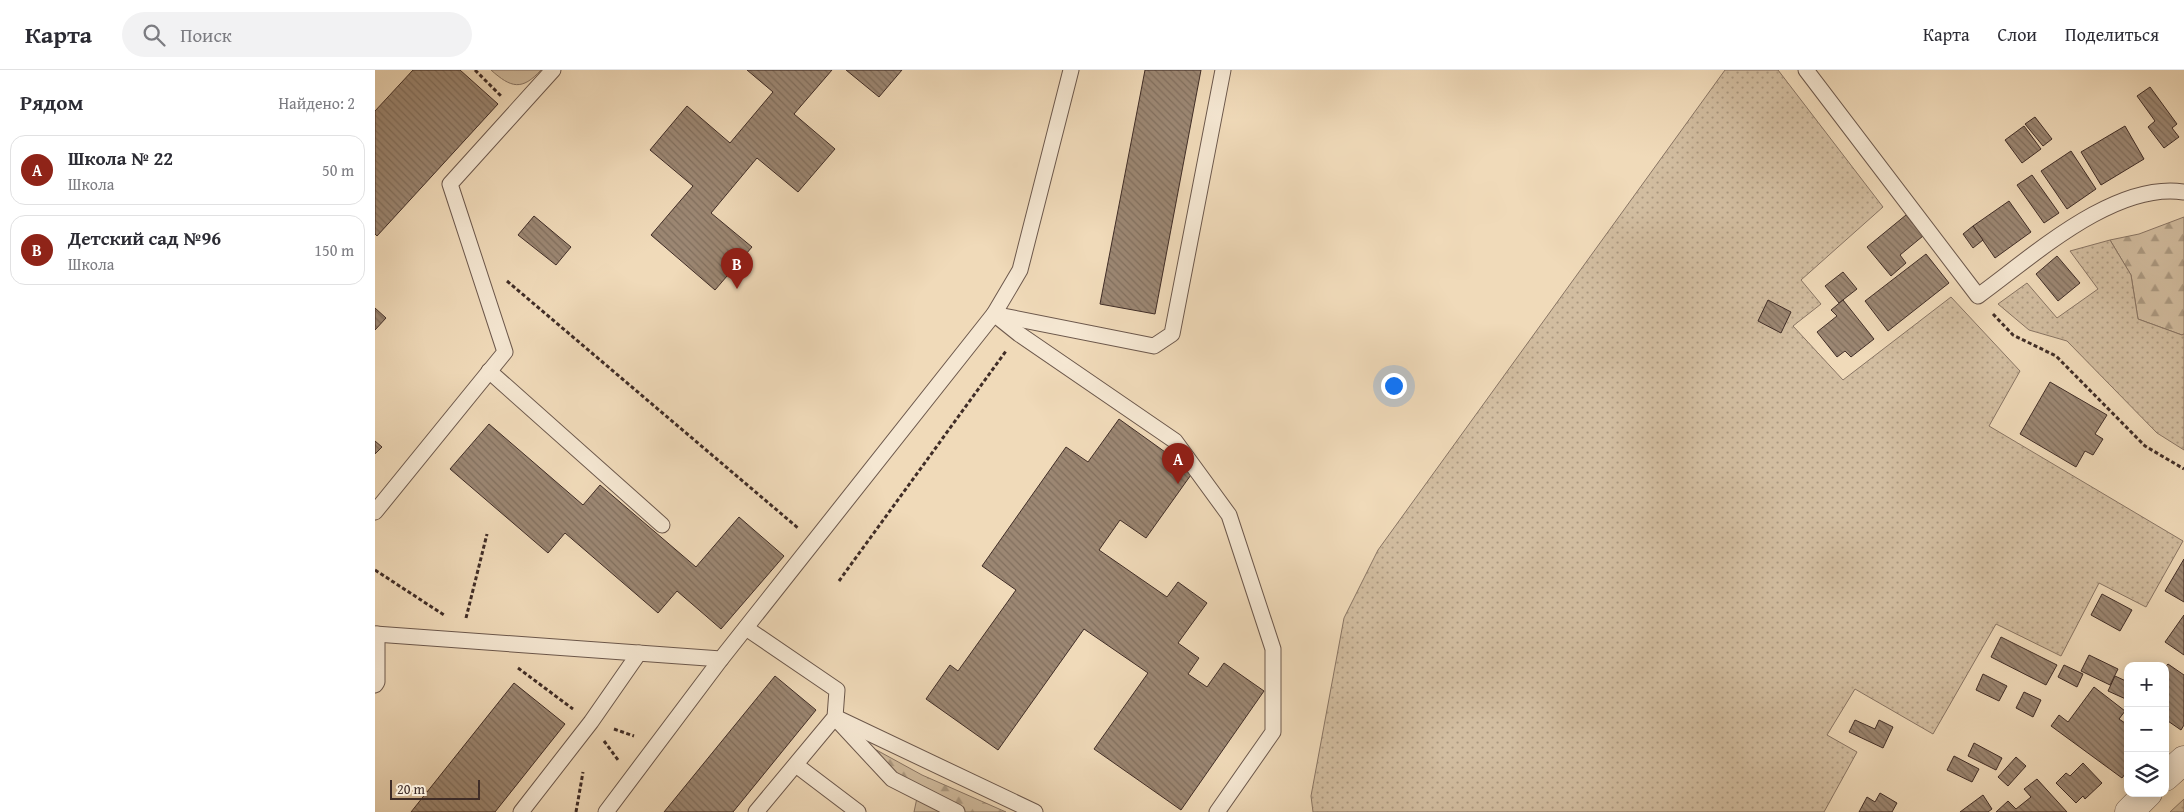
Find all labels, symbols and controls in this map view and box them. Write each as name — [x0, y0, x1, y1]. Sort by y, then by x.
search box — [122, 12, 472, 57]
text: Карта — [25, 17, 92, 52]
icon: search — [140, 21, 168, 49]
text: Поиск — [180, 21, 232, 49]
text: Карта — [1923, 21, 1970, 48]
text: Слои — [1998, 21, 2037, 48]
text: Поделиться — [2065, 21, 2159, 48]
text: Рядом — [20, 87, 83, 118]
text: Найдено: 2 — [278, 91, 355, 115]
text: Школа № 22 — [68, 144, 173, 172]
text: A — [32, 158, 42, 182]
text: 50 m — [322, 158, 354, 182]
text: Школа — [68, 172, 114, 196]
text: Детский сад №96 — [68, 224, 221, 252]
text: B — [32, 238, 42, 262]
text: 150 m — [314, 238, 354, 262]
pin: B — [721, 248, 753, 289]
text: Школа — [68, 252, 114, 276]
your location — [1381, 373, 1407, 399]
pin: A — [1162, 443, 1194, 484]
map controls — [2124, 662, 2169, 797]
button: + — [2124, 662, 2169, 707]
button: − — [2124, 707, 2169, 752]
button: layers — [2124, 752, 2169, 797]
scale bar — [390, 777, 480, 800]
text: 20 m — [397, 779, 425, 799]

